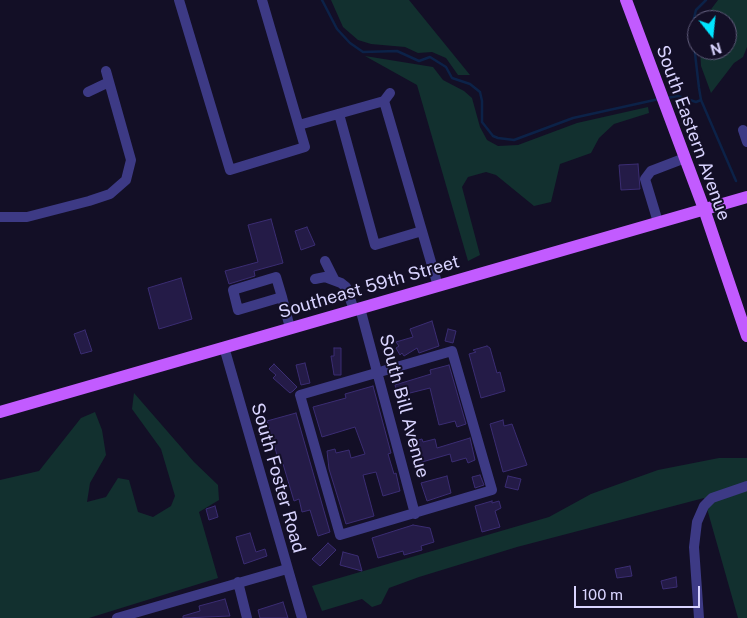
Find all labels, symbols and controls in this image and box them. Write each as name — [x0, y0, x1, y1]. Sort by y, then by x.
north arrow — [687, 10, 737, 60]
text: N — [708, 39, 723, 58]
street label: South Eastern Avenue — [651, 42, 735, 224]
street label: Southeast 59th Street — [276, 251, 462, 323]
street label: South Bill Avenue — [374, 332, 434, 480]
street label: South Foster Road — [246, 401, 310, 555]
scale bar — [577, 576, 703, 608]
text: 100 m — [582, 586, 623, 603]

